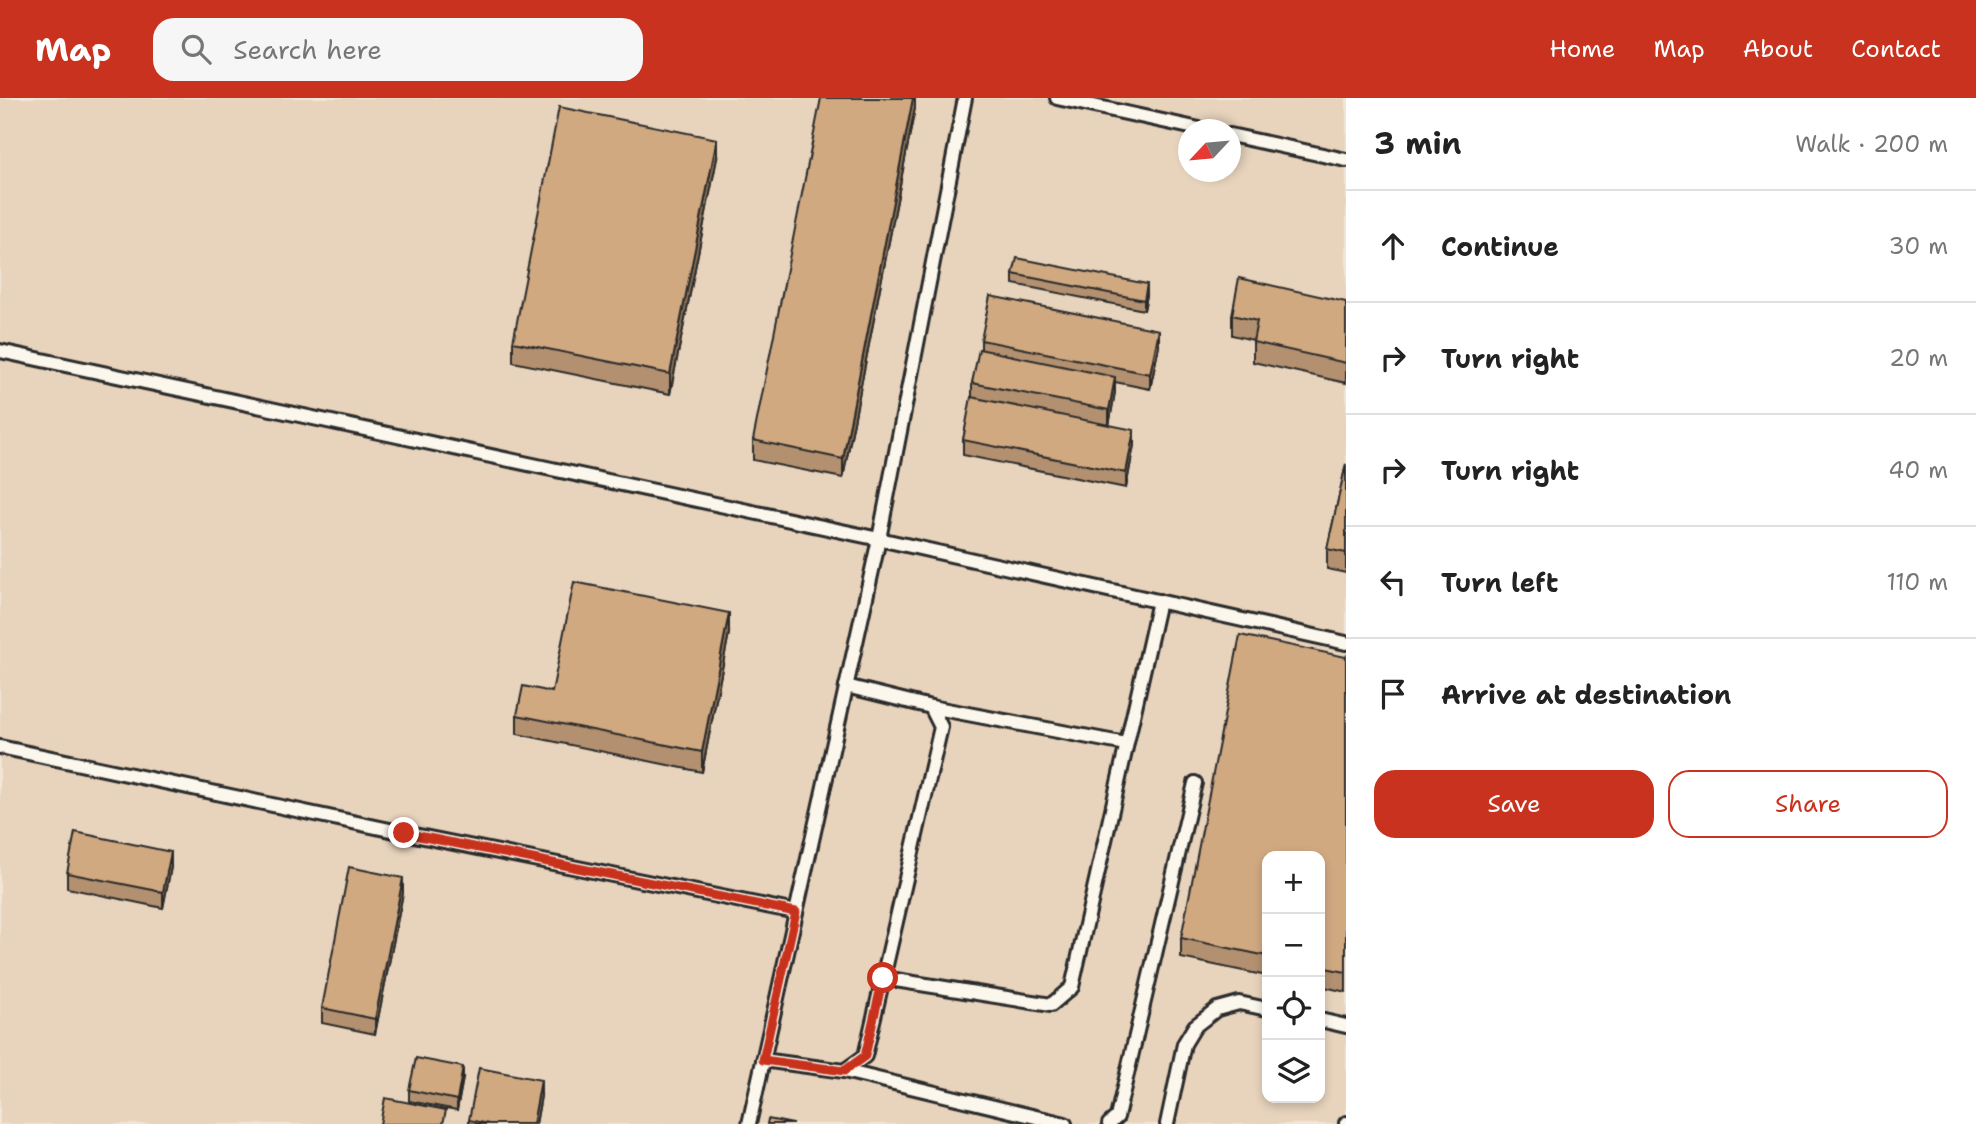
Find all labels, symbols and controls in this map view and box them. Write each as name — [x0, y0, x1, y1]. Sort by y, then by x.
search box — [153, 18, 643, 81]
text: Map — [35, 27, 111, 72]
icon: search — [177, 30, 215, 68]
text: Search here — [233, 32, 382, 67]
text: Home — [1549, 33, 1615, 65]
text: Map — [1653, 33, 1705, 65]
text: About — [1743, 33, 1813, 65]
text: Contact — [1851, 33, 1941, 65]
north arrow — [1178, 119, 1241, 182]
text: 3 min — [1374, 123, 1461, 164]
text: Walk · 200 m — [1795, 129, 1948, 159]
icon: ahead — [1374, 227, 1412, 265]
text: Continue — [1441, 229, 1559, 264]
text: 30 m — [1889, 231, 1948, 261]
icon: right — [1374, 339, 1412, 377]
text: Turn right — [1441, 341, 1579, 376]
text: 20 m — [1889, 343, 1948, 373]
icon: right — [1374, 451, 1412, 489]
text: Turn right — [1441, 453, 1579, 488]
text: 40 m — [1888, 455, 1948, 485]
icon: left — [1374, 563, 1412, 601]
text: Turn left — [1441, 565, 1558, 600]
text: 110 m — [1886, 567, 1948, 597]
icon: arrive — [1374, 675, 1412, 713]
text: Arrive at destination — [1441, 677, 1731, 712]
button: Save — [1374, 770, 1654, 838]
button: Share — [1668, 770, 1948, 838]
route end — [388, 817, 419, 848]
map controls — [1262, 851, 1325, 1103]
button: + — [1262, 851, 1325, 914]
button: − — [1262, 914, 1325, 977]
route start — [867, 962, 898, 993]
button: locate — [1262, 977, 1325, 1040]
button: layers — [1262, 1040, 1325, 1103]

